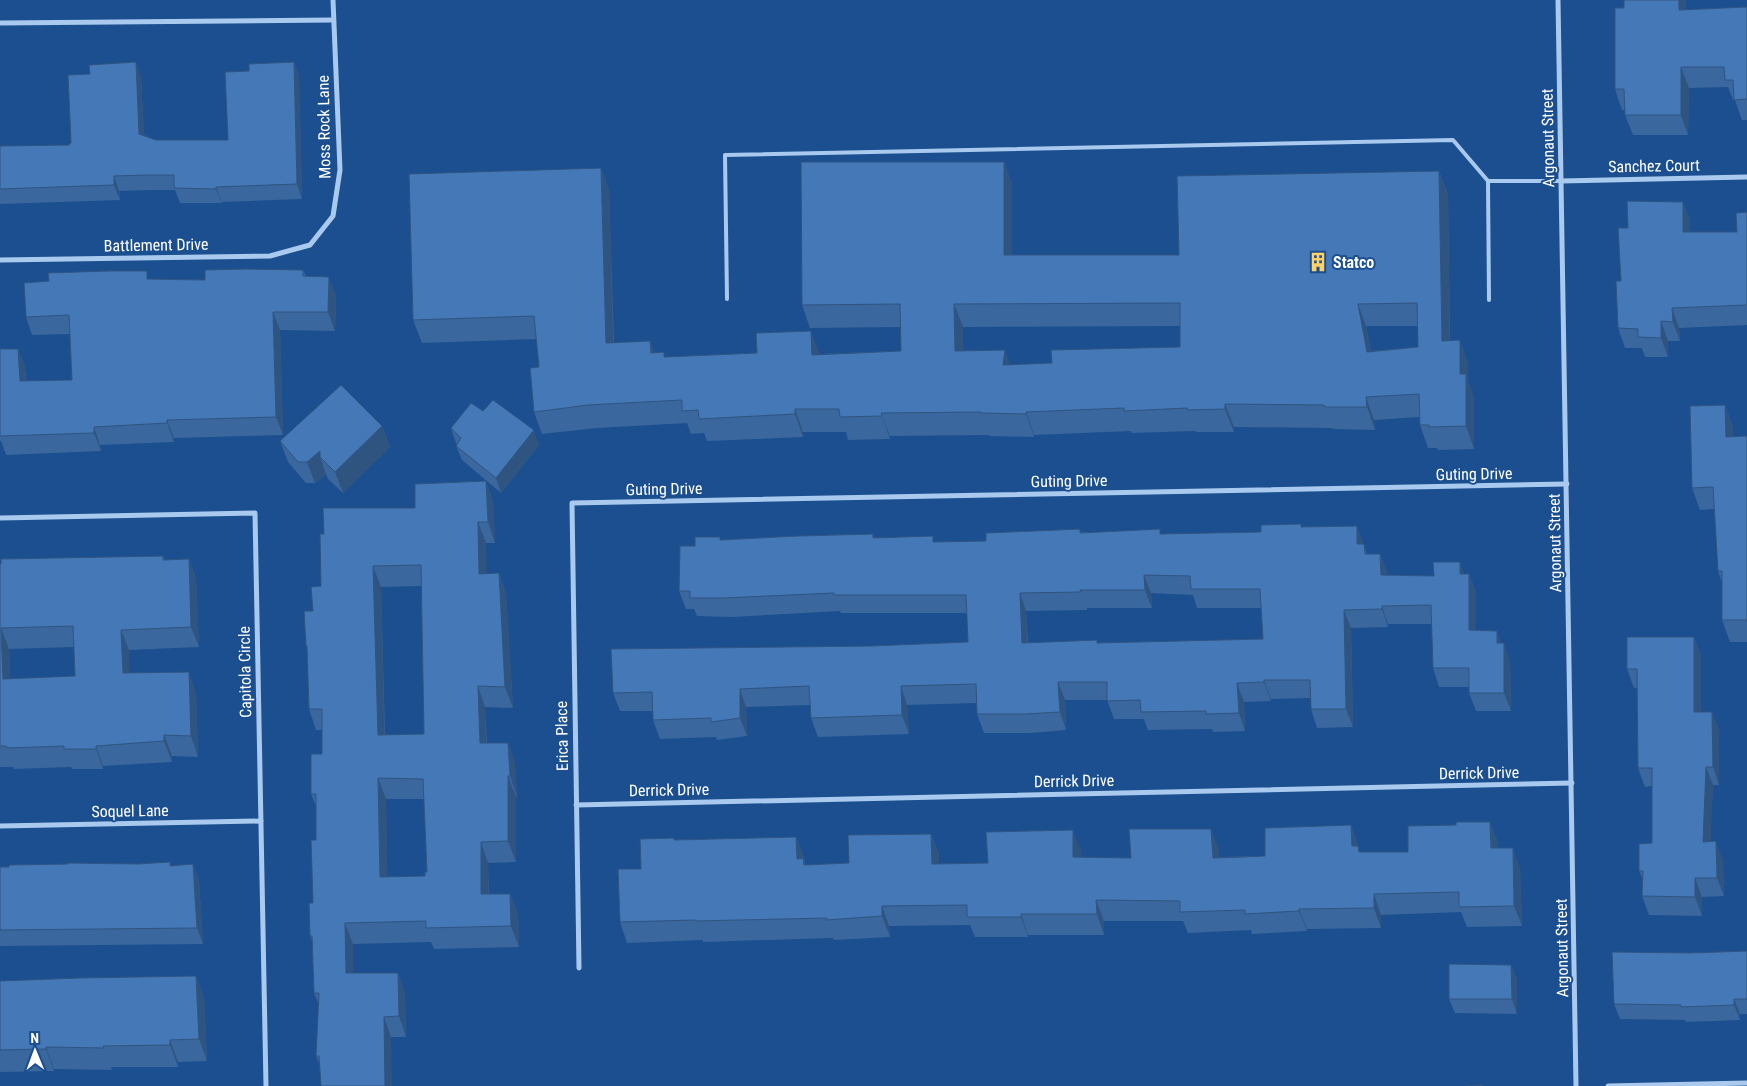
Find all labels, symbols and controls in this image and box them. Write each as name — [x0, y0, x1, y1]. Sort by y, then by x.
street label: Moss Rock Lane — [314, 75, 334, 179]
street label: Argonaut Street — [1538, 88, 1558, 188]
street label: Sanchez Court — [1608, 156, 1700, 176]
street label: Battlement Drive — [104, 235, 208, 255]
building icon: Statco — [1307, 251, 1329, 273]
place label: Statco — [1333, 253, 1374, 272]
street label: Guting Drive — [1435, 464, 1513, 484]
street label: Guting Drive — [1030, 471, 1108, 491]
street label: Guting Drive — [625, 479, 703, 499]
street label: Argonaut Street — [1545, 493, 1565, 593]
street label: Capitola Circle — [235, 626, 255, 718]
street label: Erica Place — [552, 701, 572, 771]
street label: Derrick Drive — [1439, 763, 1519, 783]
street label: Derrick Drive — [1034, 771, 1114, 791]
street label: Derrick Drive — [629, 780, 709, 800]
street label: Soquel Lane — [91, 801, 169, 821]
street label: Argonaut Street — [1552, 898, 1572, 998]
north arrow — [10, 1026, 60, 1076]
text: N — [30, 1030, 39, 1046]

